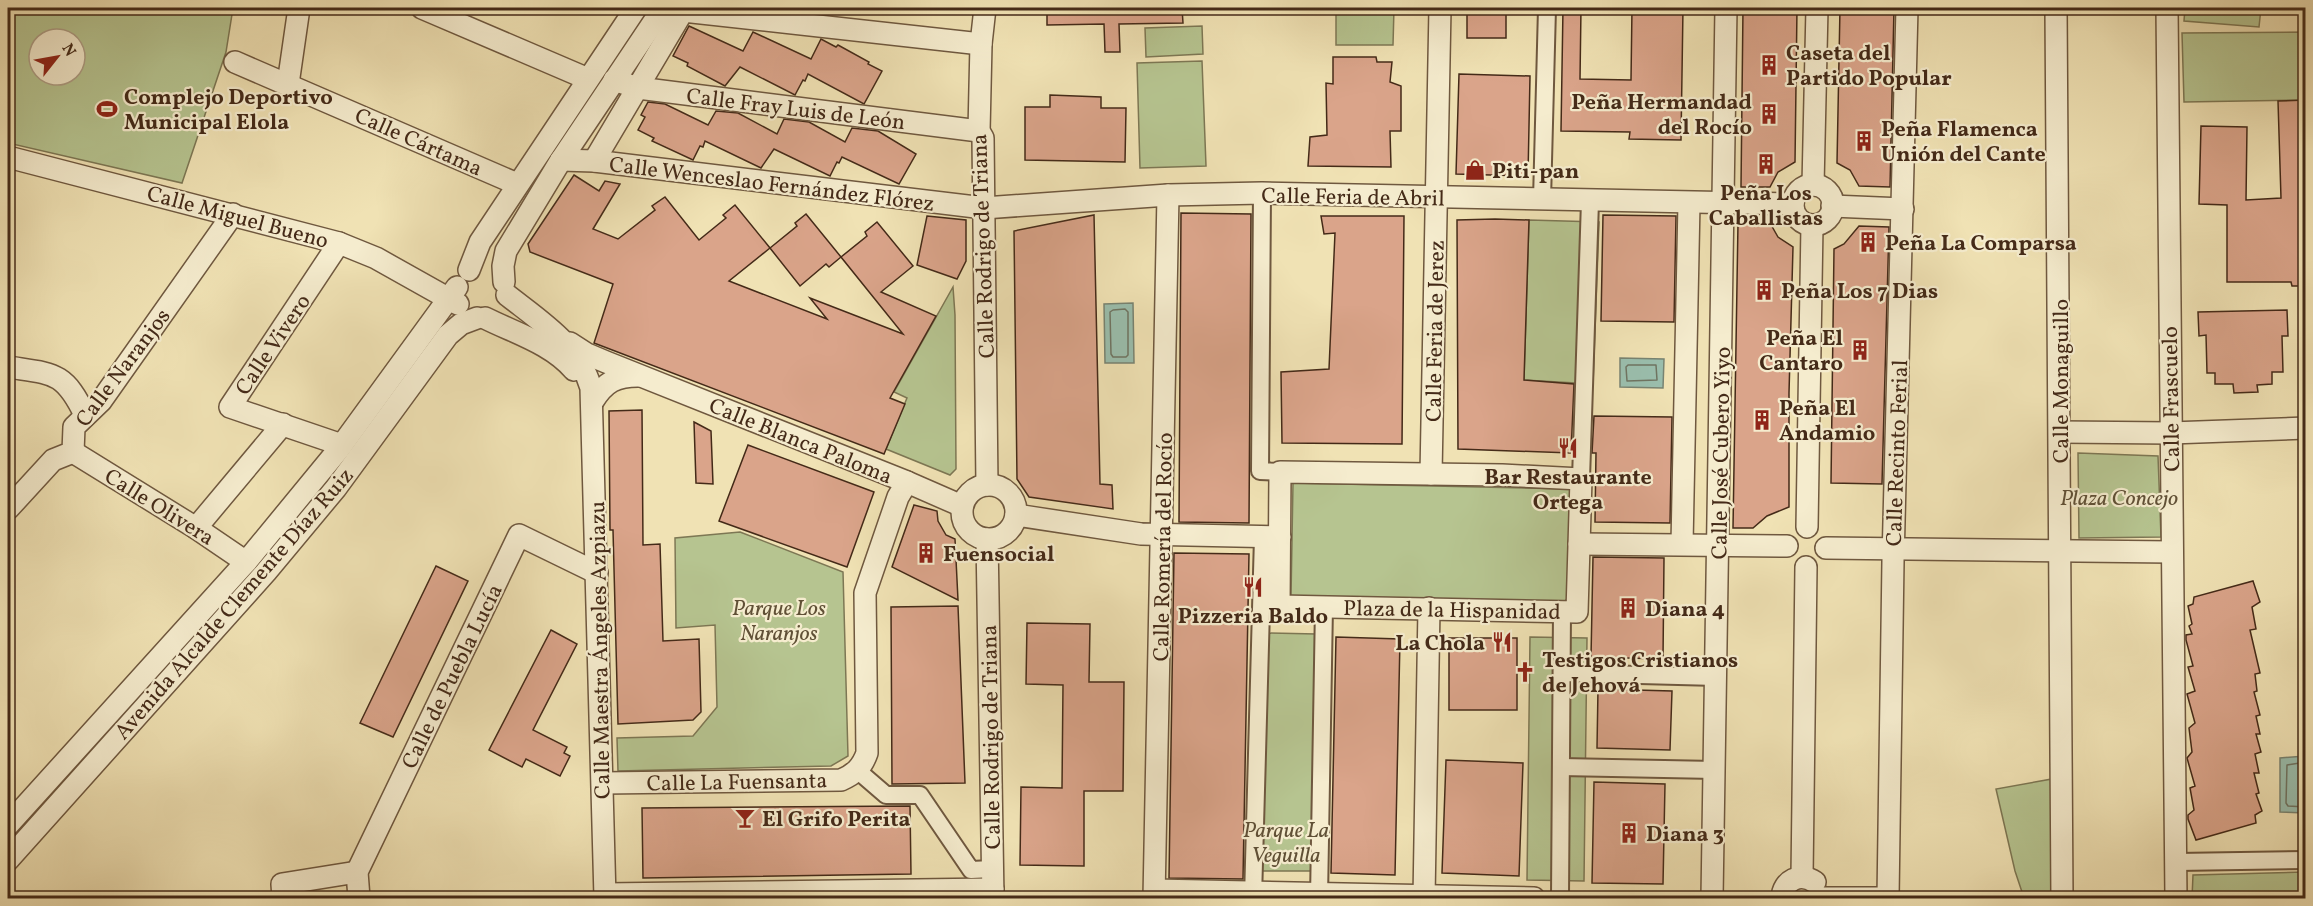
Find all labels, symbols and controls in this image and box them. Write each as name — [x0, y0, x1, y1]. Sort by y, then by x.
north arrow — [27, 27, 87, 87]
place label: Caseta del Partido Popular — [1786, 39, 1952, 95]
text: N — [56, 40, 81, 61]
building icon: Caseta del Partido Popular — [1757, 53, 1781, 77]
street label: Calle Fray Luis de León — [685, 82, 907, 139]
place label: Complejo Deportivo Municipal Elola — [124, 83, 333, 139]
place label: Peña Hermandad del Rocío — [1571, 88, 1752, 144]
sports icon: Complejo Deportivo Municipal Elola — [95, 97, 119, 121]
street label: Calle Cártama — [349, 101, 487, 185]
building icon: Peña Hermandad del Rocío — [1757, 102, 1781, 126]
place label: Peña Flamenca Unión del Cante — [1881, 115, 2046, 171]
building icon: Peña Flamenca Unión del Cante — [1852, 129, 1876, 153]
street label: Calle Rodrigo de Triana — [965, 133, 1004, 359]
street label: Calle Wenceslao Fernández Flórez — [607, 150, 936, 221]
building icon: Peña Los Caballistas — [1754, 152, 1778, 176]
place label: Piti-pan — [1492, 157, 1579, 188]
shop icon: Piti-pan — [1463, 158, 1487, 182]
street label: Calle Miguel Bueno — [143, 179, 332, 258]
place label: Peña Los Caballistas — [1709, 179, 1823, 235]
street label: Calle Feria de Abril — [1261, 181, 1445, 216]
place label: Peña La Comparsa — [1885, 229, 2077, 260]
building icon: Peña La Comparsa — [1856, 230, 1880, 254]
street label: Calle Feria de Jerez — [1419, 240, 1454, 422]
place label: Peña Los 7 Dias — [1781, 277, 1938, 308]
building icon: Peña Los 7 Dias — [1752, 278, 1776, 302]
street label: Calle Vivero — [229, 289, 319, 402]
street label: Calle Monaguillo — [2047, 299, 2078, 463]
street label: Calle Naranjos — [69, 303, 179, 434]
place label: Peña El Cantaro — [1759, 324, 1843, 380]
street label: Calle Frascuelo — [2156, 326, 2189, 472]
building icon: Peña El Cantaro — [1848, 338, 1872, 362]
street label: Calle José Cubero Yiyo — [1705, 346, 1740, 560]
street label: Calle Recinto Ferial — [1880, 359, 1917, 547]
street label: Calle Blanca Paloma — [704, 391, 896, 493]
place label: Peña El Andamio — [1779, 394, 1875, 450]
building icon: Peña El Andamio — [1750, 408, 1774, 432]
street label: Calle Romería del Rocío — [1147, 432, 1182, 662]
restaurant icon: Bar Restaurante Ortega — [1556, 436, 1580, 460]
street label: Calle Olivera — [98, 462, 220, 554]
street label: Avenida Alcalde Clemente Díaz Ruiz — [108, 462, 362, 747]
place label: Bar Restaurante Ortega — [1484, 463, 1652, 519]
park label: Plaza Concejo — [2060, 484, 2178, 515]
street label: Calle Maestra Ángeles Azpiazu — [583, 501, 620, 799]
place label: Fuensocial — [943, 540, 1055, 571]
building icon: Fuensocial — [914, 541, 938, 565]
restaurant icon: Pizzeria Baldo — [1241, 575, 1265, 599]
street label: Calle de Puebla Lucía — [395, 579, 511, 775]
park label: Parque Los Naranjos — [732, 594, 826, 650]
street label: Plaza de la Hispanidad — [1343, 594, 1561, 629]
place label: Diana 4 — [1645, 595, 1725, 626]
building icon: Diana 4 — [1616, 596, 1640, 620]
place label: Pizzeria Baldo — [1178, 602, 1328, 633]
street label: Calle Rodrigo de Triana — [975, 624, 1010, 850]
place label: La Chola — [1395, 629, 1485, 660]
restaurant icon: La Chola — [1490, 630, 1514, 654]
place label: Testigos Cristianos de Jehová — [1542, 646, 1738, 702]
church icon: Testigos Cristianos de Jehová — [1513, 660, 1537, 684]
street label: Calle La Fuensanta — [646, 766, 828, 801]
place label: El Grifo Perita — [762, 805, 911, 836]
bar icon: El Grifo Perita — [733, 806, 757, 830]
park label: Parque La Veguilla — [1243, 816, 1329, 872]
place label: Diana 3 — [1646, 820, 1724, 851]
building icon: Diana 3 — [1617, 821, 1641, 845]

